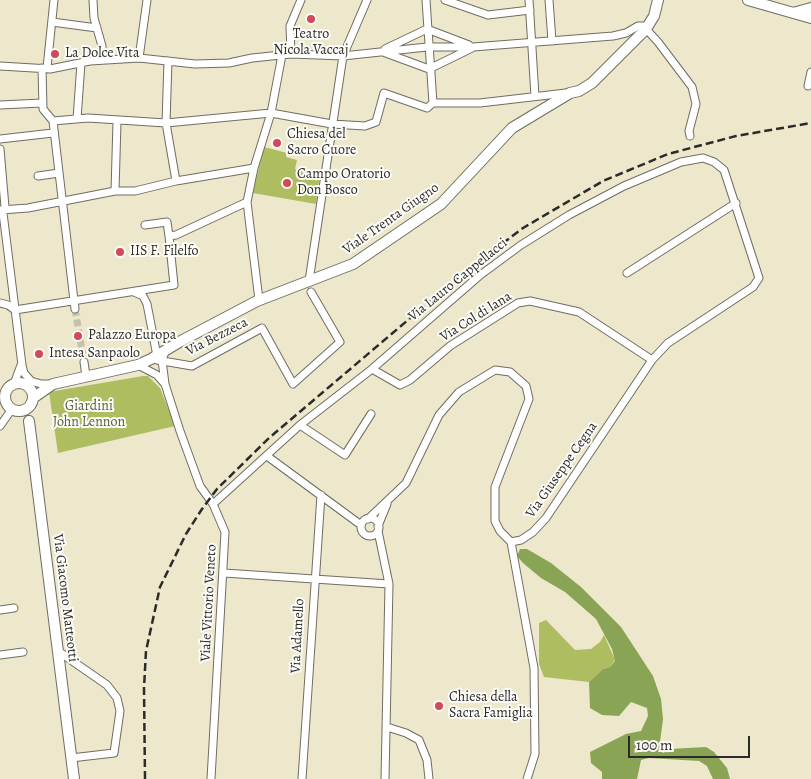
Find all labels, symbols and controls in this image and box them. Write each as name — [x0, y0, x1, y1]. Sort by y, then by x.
marker: Teatro Nicola Vaccaj — [305, 13, 317, 25]
place label: Teatro Nicola Vaccaj — [274, 27, 348, 59]
place label: La Dolce Vita — [65, 46, 139, 62]
marker: La Dolce Vita — [49, 48, 61, 60]
place label: Chiesa del Sacro Cuore — [287, 127, 356, 160]
marker: Chiesa del Sacro Cuore — [271, 137, 283, 149]
place label: Campo Oratorio Don Bosco — [297, 167, 390, 200]
marker: Campo Oratorio Don Bosco — [281, 177, 293, 189]
street label: Viale Trenta Giugno — [340, 180, 442, 258]
street label: Via Lauro Cappellacci — [405, 235, 511, 325]
place label: IIS F. Filelfo — [130, 244, 199, 260]
marker: IIS F. Filelfo — [114, 246, 126, 258]
street label: Via Col di lana — [437, 288, 515, 346]
street label: Via Bezzeca — [183, 314, 251, 360]
place label: Palazzo Europa — [88, 328, 176, 344]
marker: Palazzo Europa — [72, 330, 84, 342]
place label: Intesa Sanpaolo — [49, 346, 140, 362]
marker: Intesa Sanpaolo — [33, 348, 45, 360]
park label: Giardini John Lennon — [53, 399, 125, 432]
street label: Via Giuseppe Cegna — [523, 419, 601, 521]
street label: Via Giacomo Matteotti — [49, 533, 81, 663]
street label: Viale Vittorio Veneto — [198, 544, 220, 662]
street label: Via Adamello — [288, 598, 308, 674]
place label: Chiesa della Sacra Famiglia — [449, 690, 533, 722]
marker: Chiesa della Sacra Famiglia — [433, 700, 445, 712]
scale bar — [631, 726, 754, 758]
text: 100 m — [636, 735, 673, 755]

